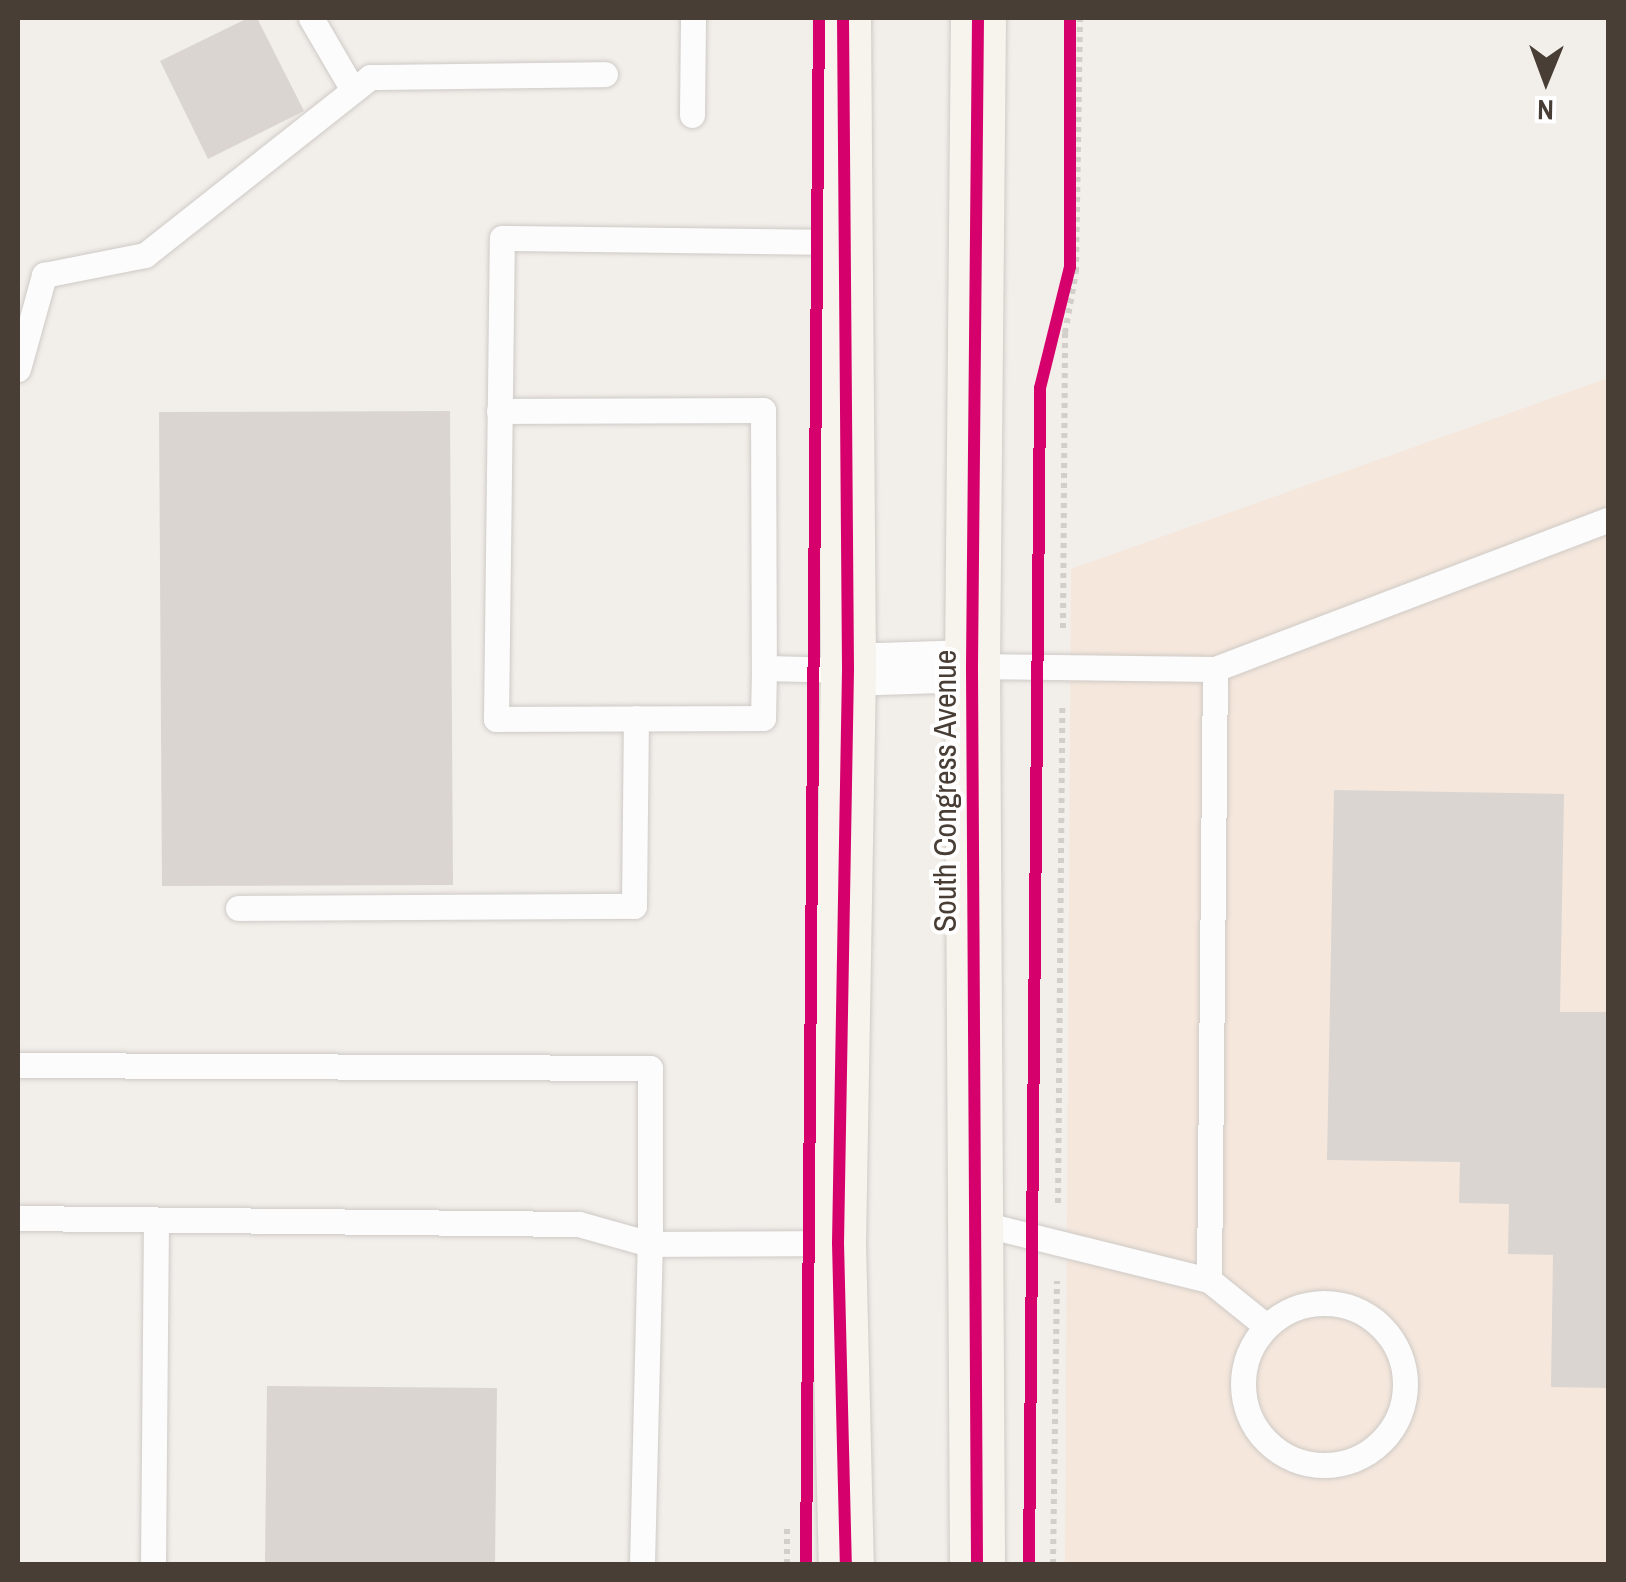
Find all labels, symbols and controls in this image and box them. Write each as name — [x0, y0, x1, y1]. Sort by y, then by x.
north arrow — [1496, 30, 1596, 130]
text: N — [1537, 91, 1554, 129]
street label: South Congress Avenue — [926, 649, 964, 933]

